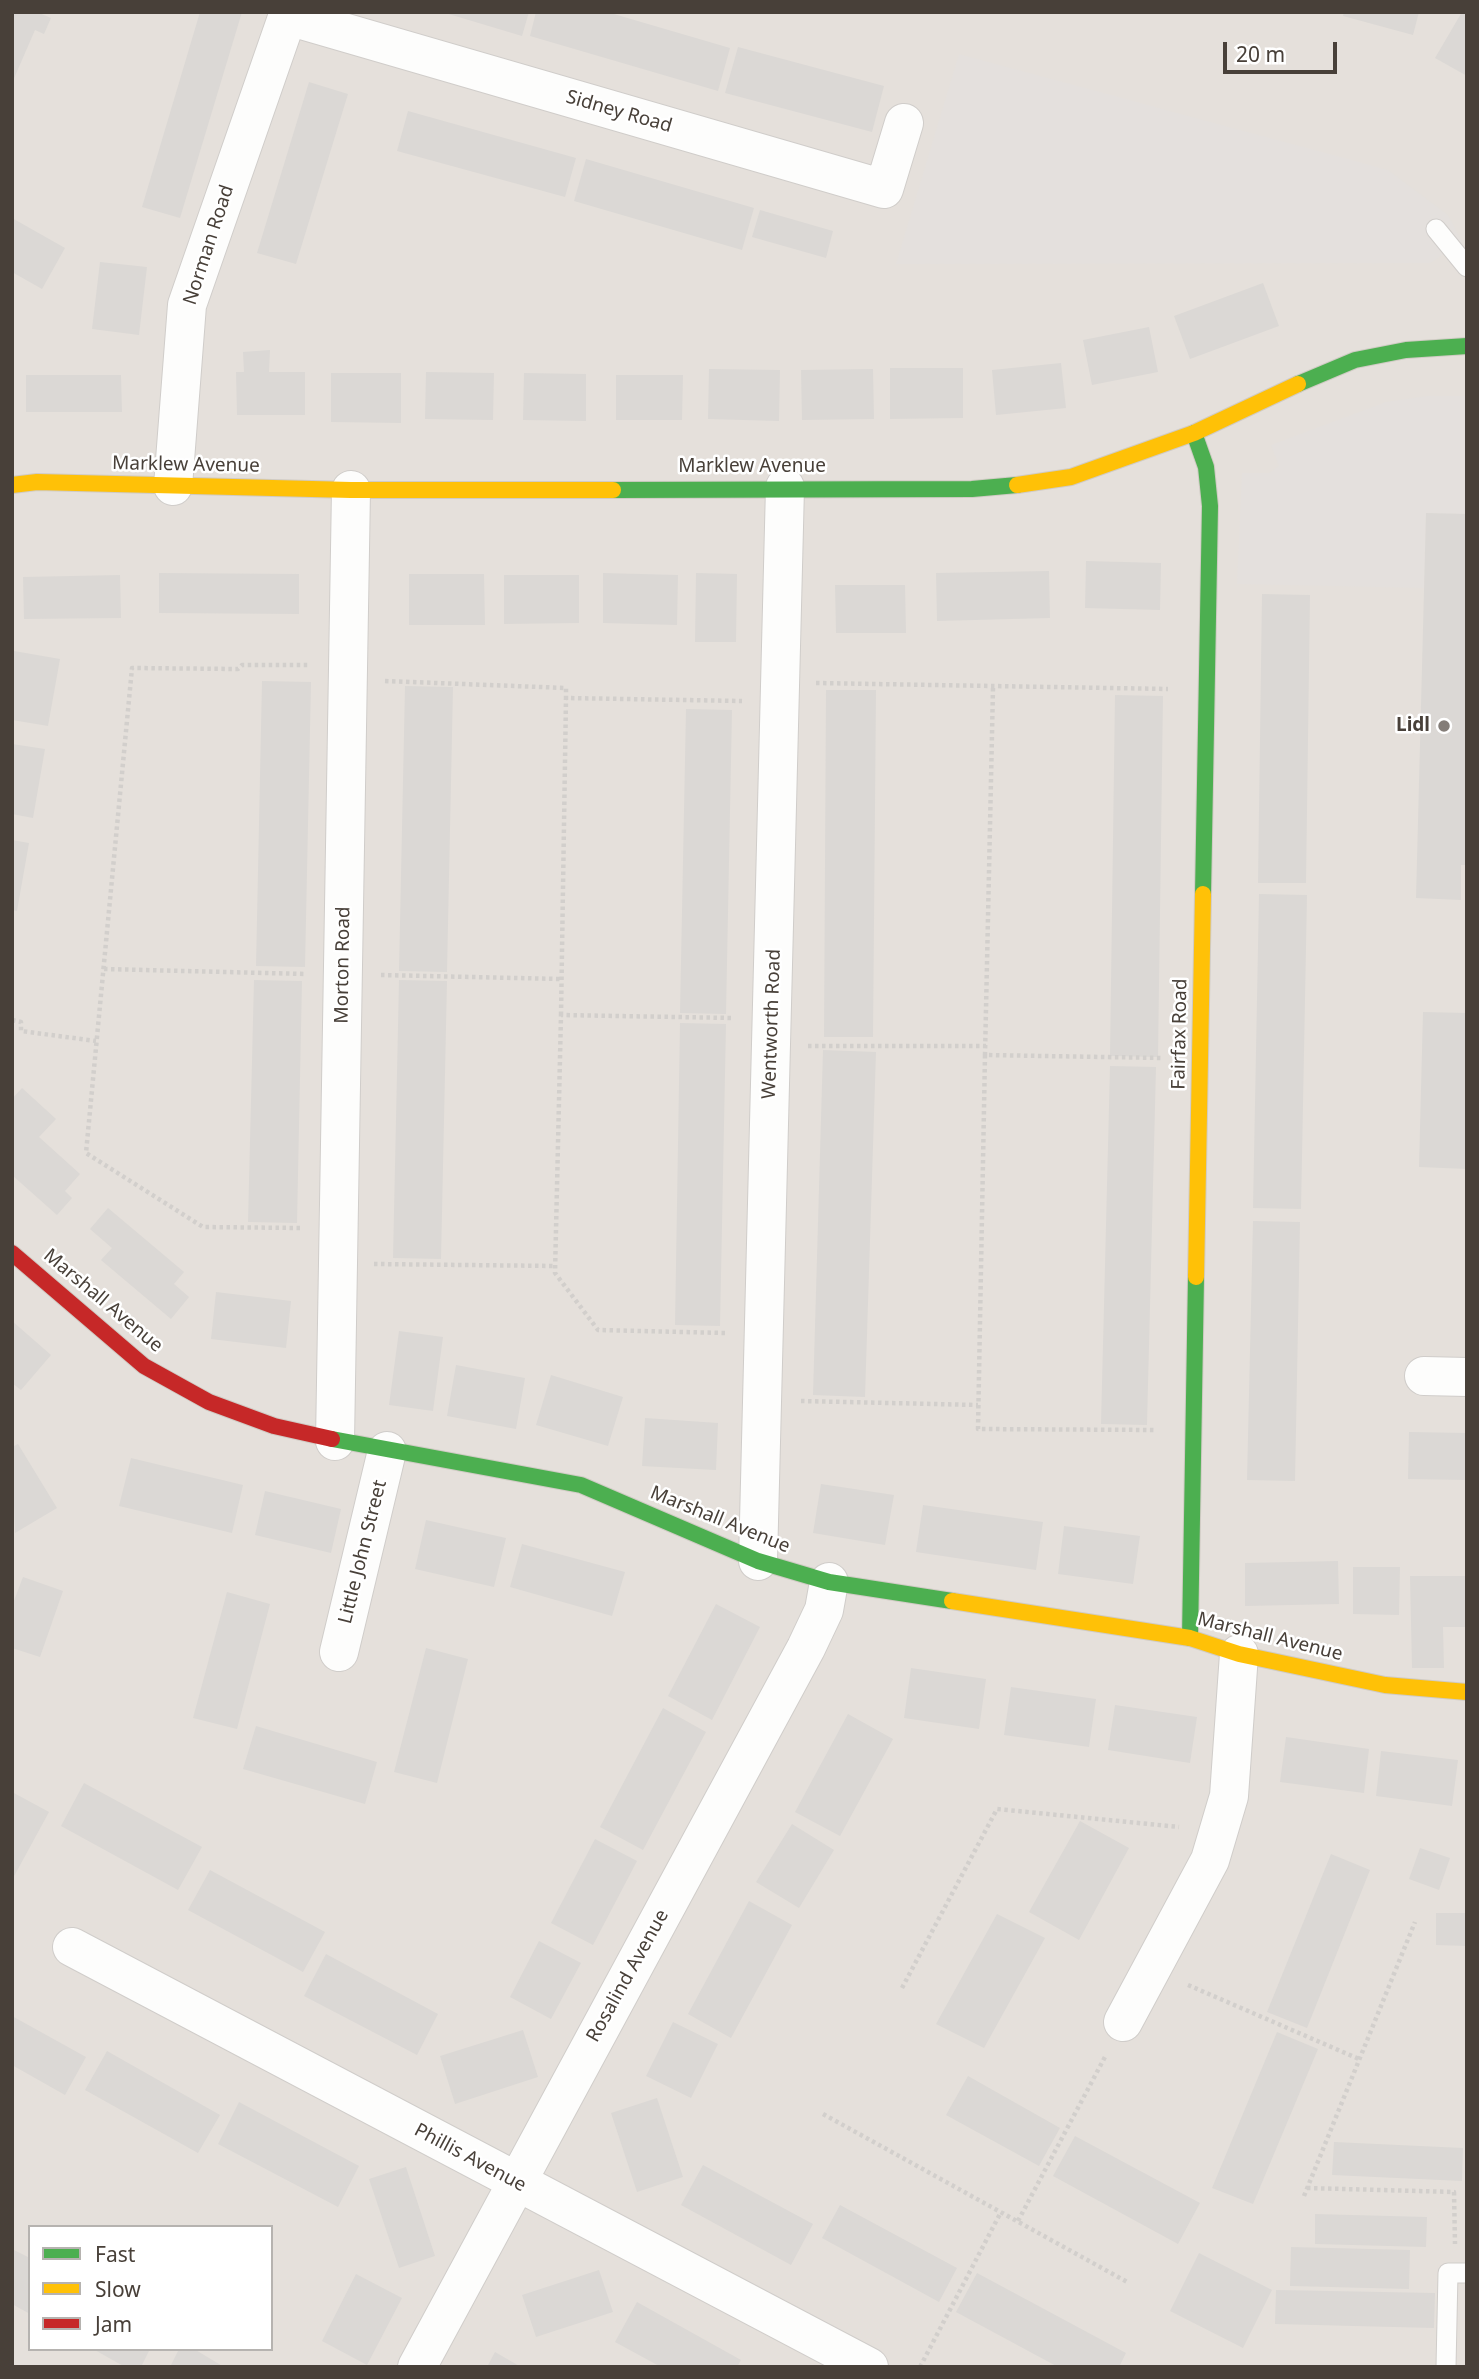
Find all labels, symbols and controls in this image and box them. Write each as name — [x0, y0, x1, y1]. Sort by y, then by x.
scale bar — [1227, 28, 1341, 72]
text: 20 m — [1236, 40, 1285, 68]
street label: Sidney Road — [563, 86, 675, 138]
street label: Norman Road — [179, 182, 239, 308]
street label: Marklew Avenue — [112, 452, 260, 478]
street label: Marklew Avenue — [678, 456, 826, 478]
place label: Lidl — [1396, 715, 1430, 737]
marker: Lidl — [1436, 718, 1452, 734]
street label: Morton Road — [331, 906, 355, 1024]
street label: Wentworth Road — [758, 949, 786, 1099]
street label: Fairfax Road — [1168, 978, 1192, 1090]
street label: Marshall Avenue — [39, 1244, 167, 1358]
street label: Little John Street — [334, 1478, 392, 1626]
street label: Marshall Avenue — [647, 1482, 793, 1558]
street label: Marshall Avenue — [1195, 1608, 1345, 1666]
street label: Rosalind Avenue — [582, 1906, 674, 2046]
street label: Phillis Avenue — [410, 2119, 530, 2197]
legend — [28, 2225, 273, 2351]
text: Fast — [95, 2240, 135, 2268]
text: Slow — [95, 2275, 141, 2303]
text: Jam — [95, 2310, 132, 2338]

